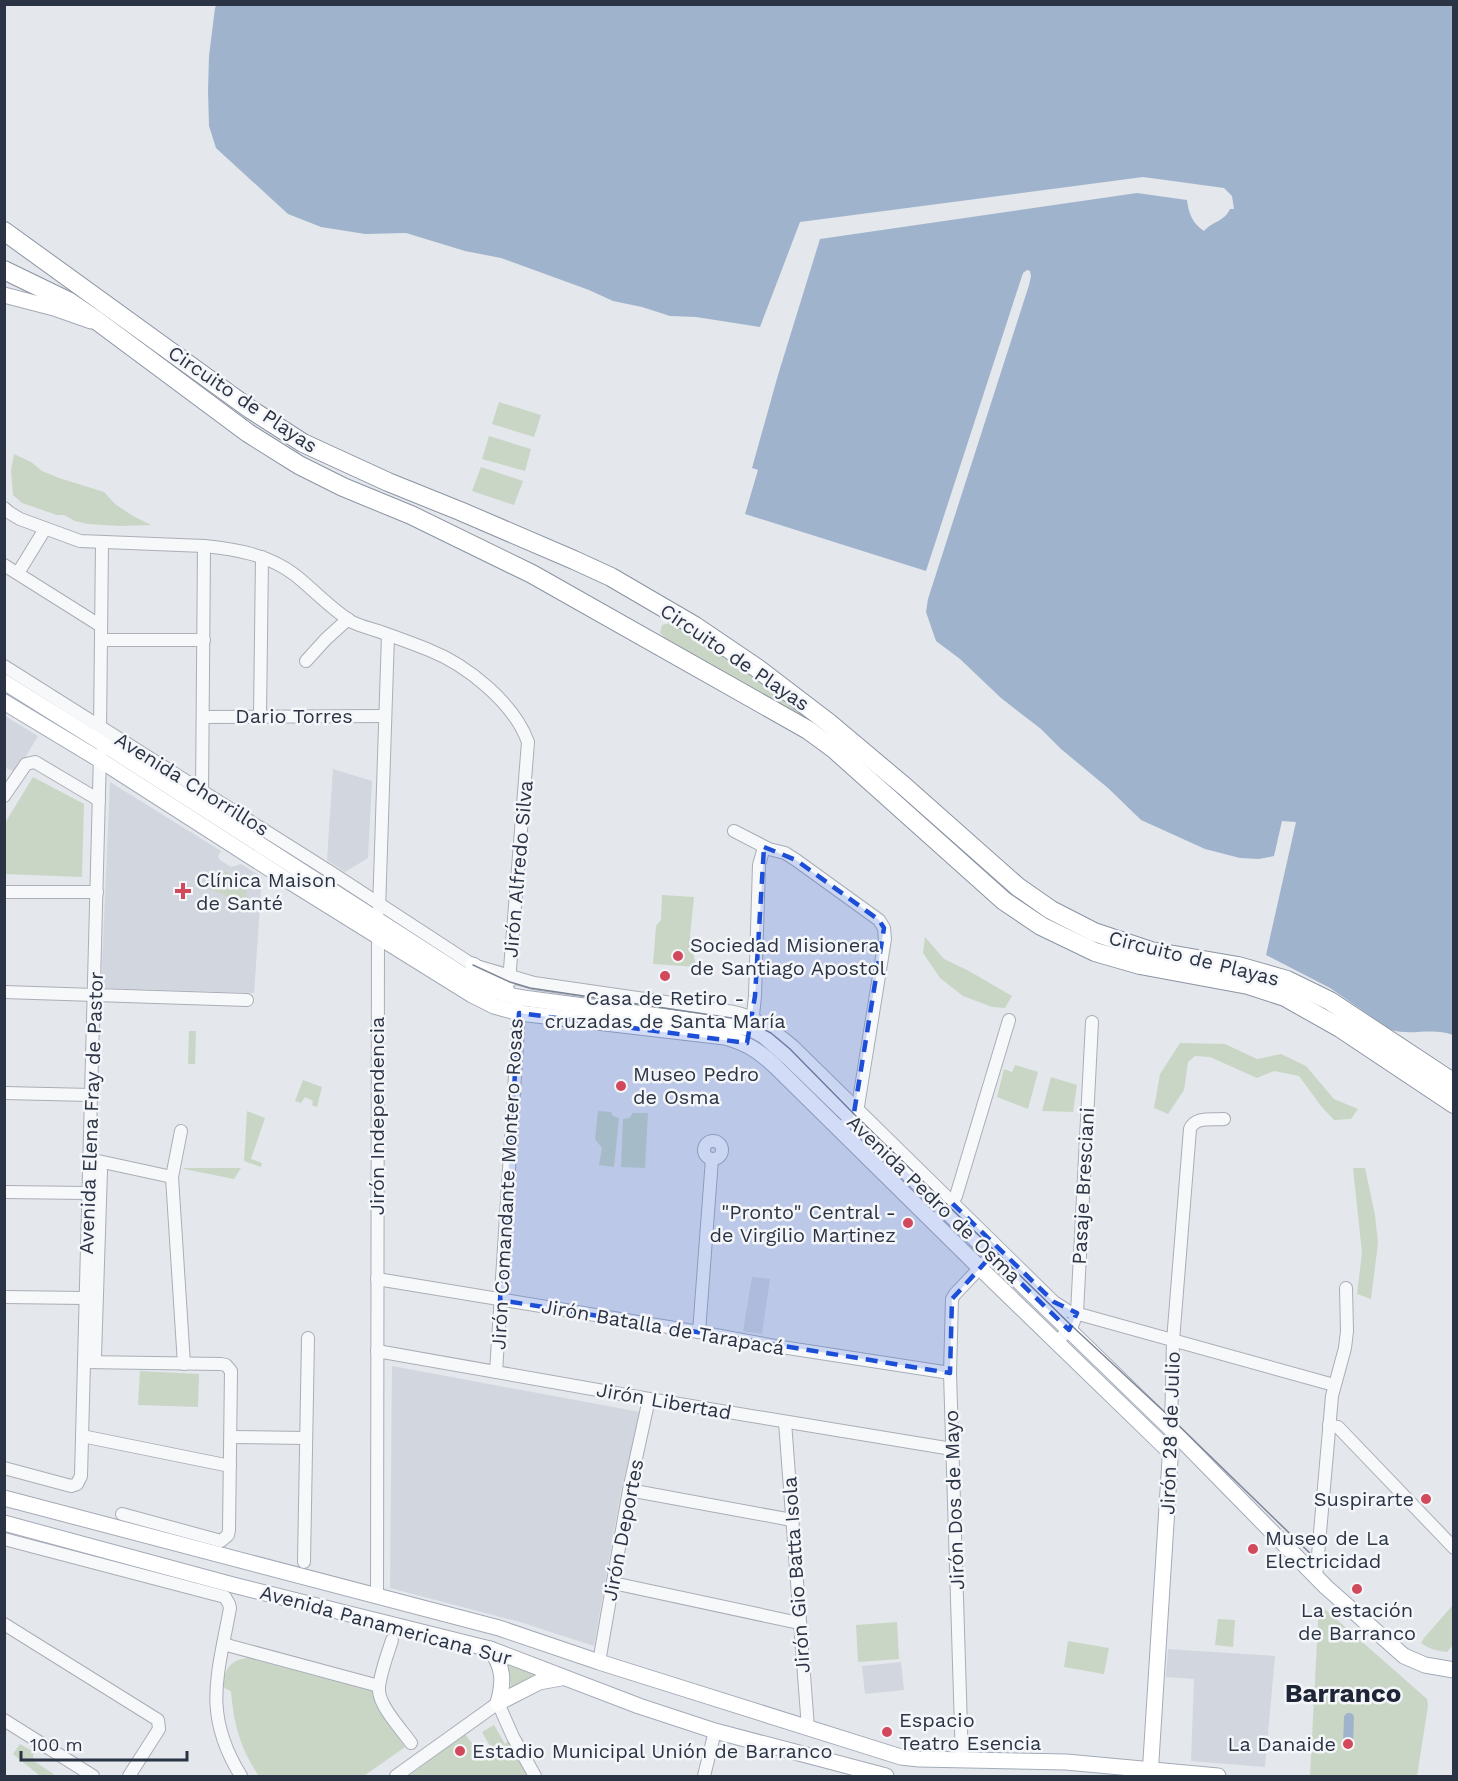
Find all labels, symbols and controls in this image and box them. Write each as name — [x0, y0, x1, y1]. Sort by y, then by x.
street label: Circuito de Playas — [164, 340, 322, 458]
street label: Circuito de Playas — [656, 598, 814, 716]
street label: Dario Torres — [235, 704, 353, 728]
street label: Avenida Chorrillos — [111, 727, 273, 841]
street label: Jirón Alfredo Silva — [498, 779, 538, 959]
place label: Clínica Maison de Santé — [196, 868, 336, 915]
marker: Clínica Maison de Santé — [174, 882, 192, 900]
street label: Circuito de Playas — [1106, 925, 1282, 991]
place label: Sociedad Misionera de Santiago Apostol — [690, 933, 886, 980]
marker: Sociedad Misionera de Santiago Apostol — [671, 949, 685, 963]
marker: Casa de Retiro - cruzadas de Santa María — [658, 969, 672, 983]
street label: Avenida Elena Fray de Pastor — [74, 971, 108, 1255]
place label: Casa de Retiro - cruzadas de Santa María — [544, 986, 786, 1033]
street label: Jirón Independencia — [365, 1017, 389, 1215]
street label: Jirón Comandante Montero Rosas — [486, 1018, 528, 1350]
place label: Museo Pedro de Osma — [633, 1062, 759, 1109]
marker: Museo Pedro de Osma — [614, 1079, 628, 1093]
street label: Pasaje Bresciani — [1067, 1107, 1099, 1265]
street label: Avenida Pedro de Osma — [842, 1110, 1026, 1288]
place label: "Pronto" Central - de Virgilio Martinez — [709, 1200, 896, 1247]
marker: "Pronto" Central - de Virgilio Martinez — [901, 1216, 915, 1230]
street label: Jirón Batalla de Tarapacá — [540, 1294, 786, 1360]
street label: Jirón 28 de Julio — [1155, 1351, 1185, 1515]
street label: Jirón Libertad — [595, 1377, 733, 1425]
street label: Jirón Dos de Mayo — [939, 1409, 969, 1591]
street label: Jirón Deportes — [597, 1457, 649, 1603]
street label: Jirón Gio Batta Isola — [777, 1476, 815, 1674]
place label: Suspirarte — [1314, 1487, 1414, 1511]
marker: Suspirarte — [1419, 1492, 1433, 1506]
place label: Museo de La Electricidad — [1265, 1526, 1389, 1573]
marker: Museo de La Electricidad — [1246, 1542, 1260, 1556]
street label: Avenida Panamericana Sur — [258, 1580, 514, 1670]
marker: La estación de Barranco — [1350, 1582, 1364, 1596]
place label: La estación de Barranco — [1298, 1598, 1416, 1645]
district label: Barranco — [1285, 1678, 1401, 1708]
place label: Espacio Teatro Esencia — [899, 1708, 1041, 1755]
scale bar — [21, 1724, 188, 1762]
marker: Espacio Teatro Esencia — [880, 1725, 894, 1739]
place label: La Danaide — [1228, 1732, 1336, 1756]
text: 100 m — [30, 1734, 83, 1755]
marker: La Danaide — [1341, 1737, 1355, 1751]
place label: Estadio Municipal Unión de Barranco — [472, 1739, 832, 1763]
marker: Estadio Municipal Unión de Barranco — [453, 1744, 467, 1758]

